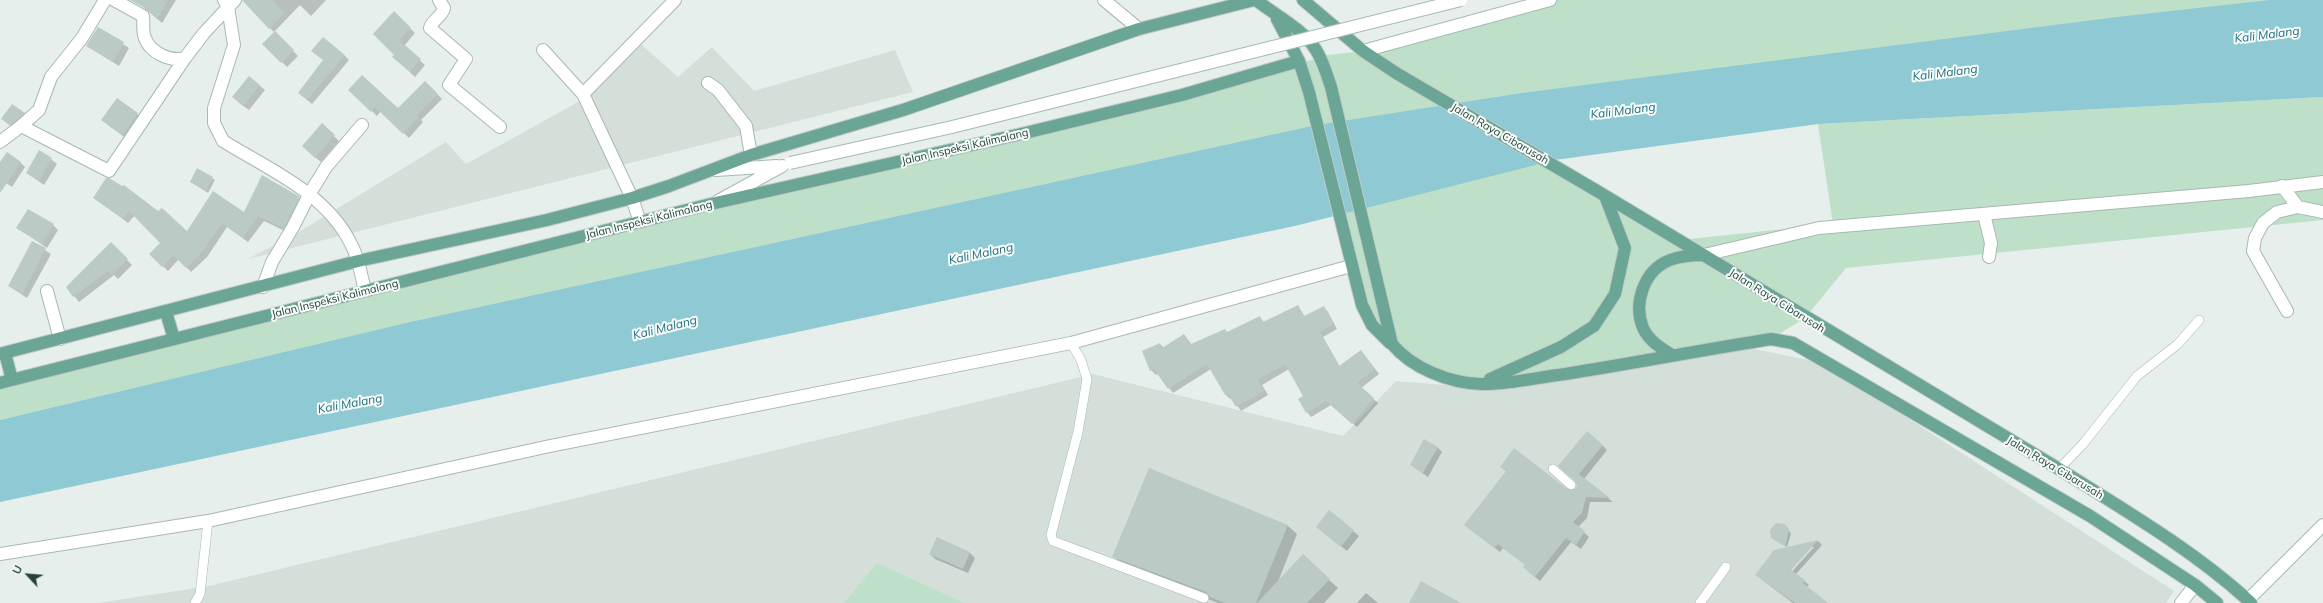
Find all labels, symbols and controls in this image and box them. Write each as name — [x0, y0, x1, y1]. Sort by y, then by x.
water label: Kali Malang — [2234, 24, 2300, 46]
water label: Kali Malang — [1912, 62, 1978, 84]
water label: Kali Malang — [1590, 100, 1656, 122]
street label: Jalan Raya Cibarusah — [1449, 101, 1551, 167]
street label: Jalan Inspeksi Kalimalang — [900, 126, 1030, 168]
street label: Jalan Inspeksi Kalimalang — [584, 198, 714, 242]
water label: Kali Malang — [947, 240, 1015, 268]
street label: Jalan Raya Cibarusah — [1727, 266, 1827, 336]
street label: Jalan Inspeksi Kalimalang — [270, 277, 400, 321]
water label: Kali Malang — [631, 313, 699, 343]
water label: Kali Malang — [317, 391, 383, 417]
street label: Jalan Raya Cibarusah — [2004, 434, 2106, 502]
north arrow — [8, 555, 48, 595]
text: U — [9, 563, 25, 576]

